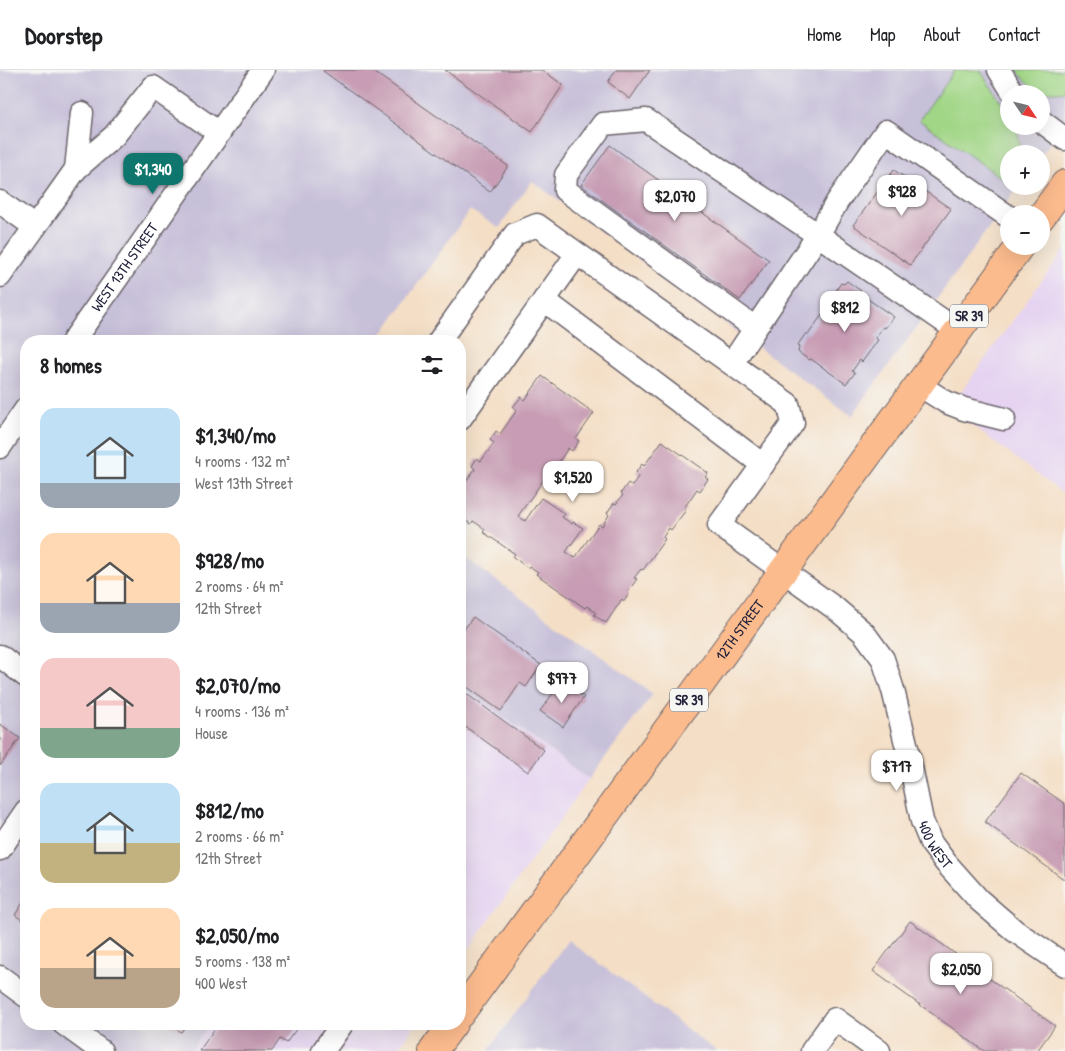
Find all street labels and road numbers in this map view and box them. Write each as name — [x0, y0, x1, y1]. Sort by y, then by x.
street label: WEST 13TH STREET — [86, 218, 163, 316]
road number: SR 39 — [950, 305, 988, 328]
street label: 12TH STREET — [710, 594, 769, 665]
road number: SR 39 — [670, 688, 708, 712]
street label: 400 WEST — [913, 818, 958, 874]

